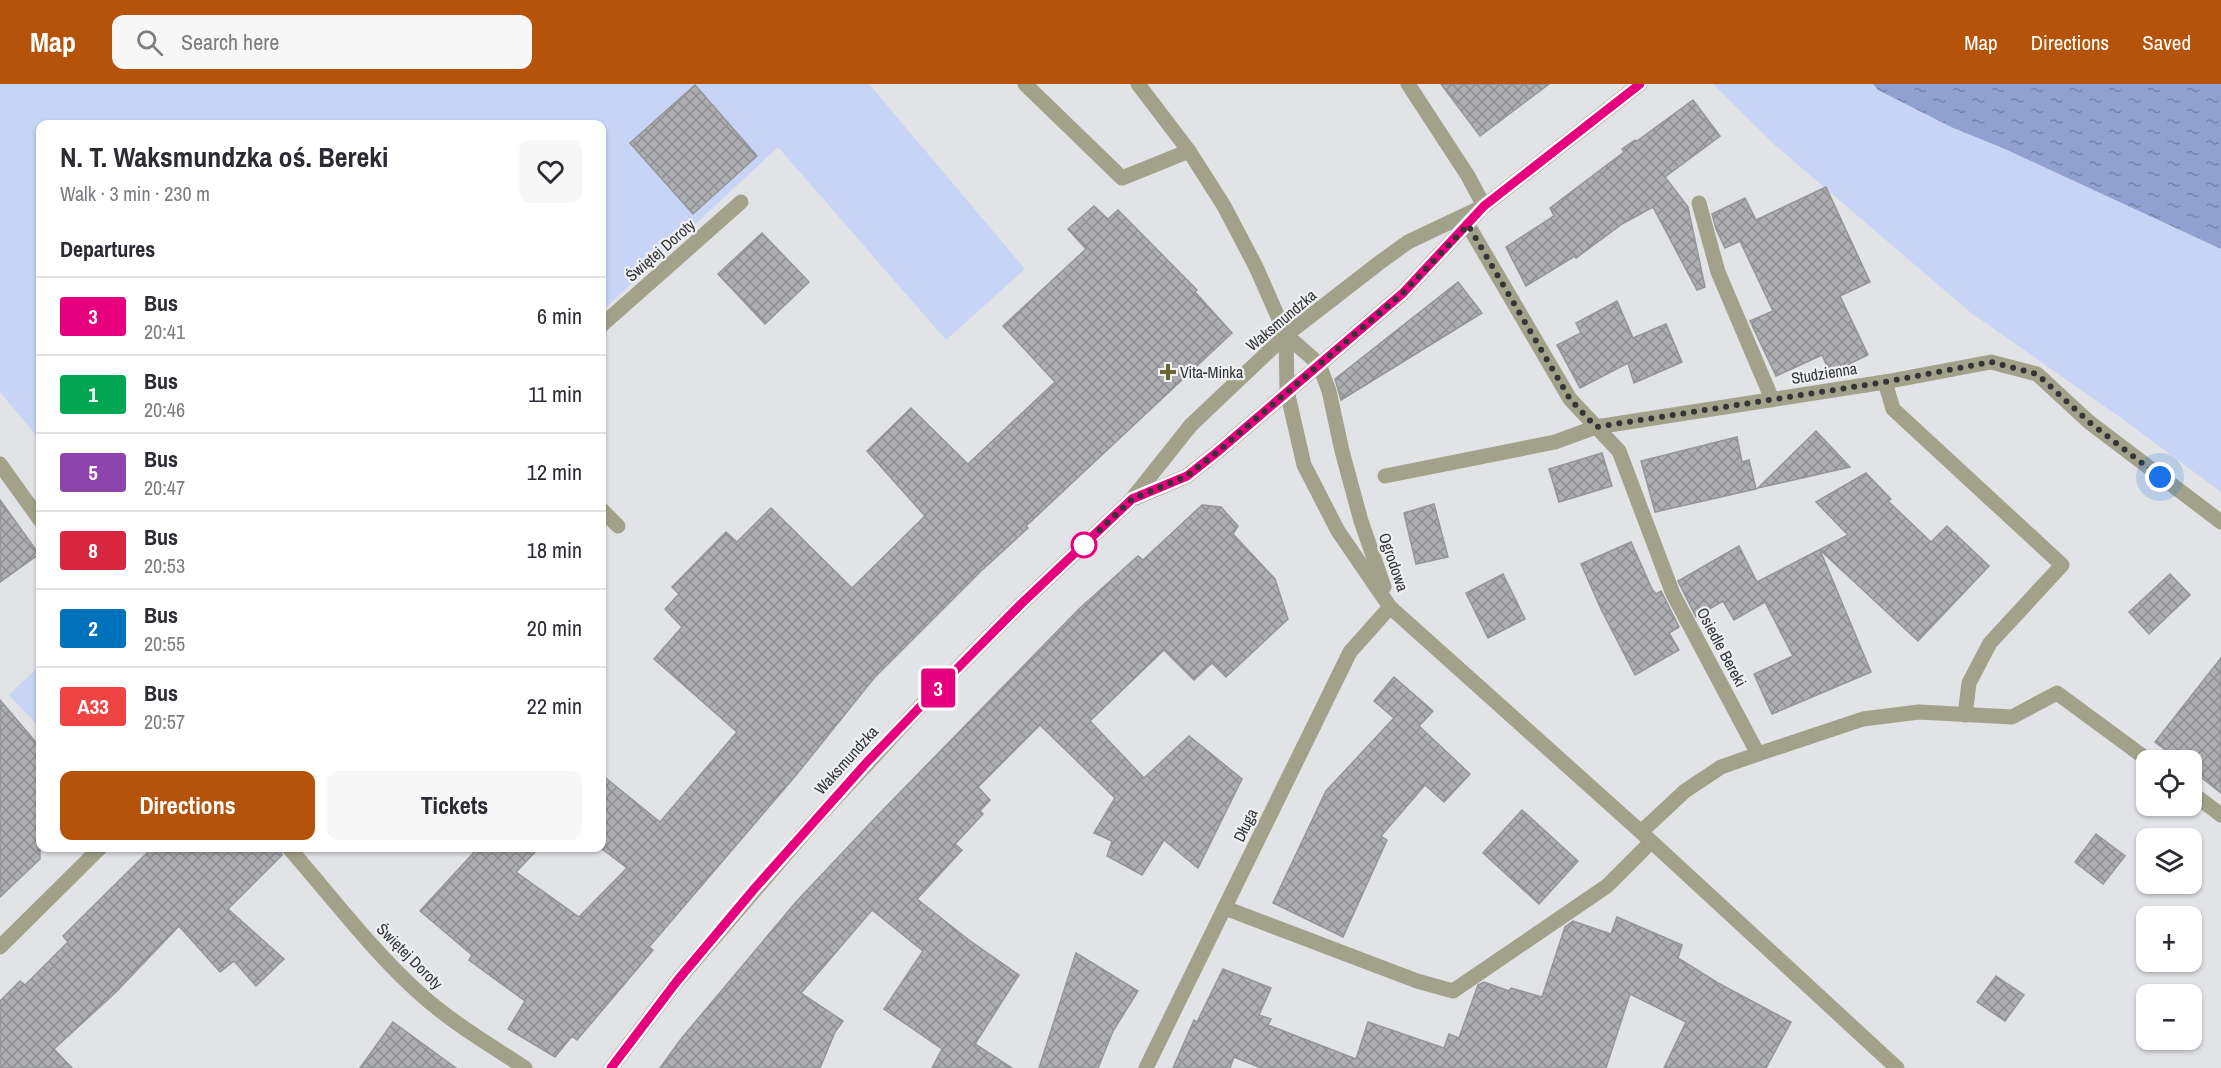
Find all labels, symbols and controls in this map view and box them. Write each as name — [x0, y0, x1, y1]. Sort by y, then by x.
search box — [112, 15, 532, 69]
text: Map — [30, 23, 76, 61]
icon: search — [133, 26, 166, 59]
text: Search here — [181, 27, 279, 57]
text: Map — [1964, 28, 1998, 57]
text: Directions — [2031, 28, 2109, 57]
text: Saved — [2142, 28, 2191, 57]
text: N. T. Waksmundzka oś. Bereki — [60, 138, 388, 176]
button: heart — [519, 140, 582, 203]
text: Walk · 3 min · 230 m — [60, 180, 210, 207]
street label: Świętej Doroty — [621, 213, 700, 286]
text: Departures — [60, 234, 155, 264]
street label: Waksmundzka — [1241, 284, 1321, 356]
text: Bus — [144, 288, 178, 318]
text: 6 min — [537, 301, 582, 331]
text: 3 — [88, 302, 98, 331]
text: 20:41 — [144, 318, 185, 345]
street label: Studzienna — [1789, 357, 1859, 389]
place label: Vita-Minka — [1180, 361, 1244, 383]
marker: Vita-Minka — [1161, 365, 1175, 379]
text: Bus — [144, 366, 178, 396]
text: 11 min — [528, 379, 582, 409]
text: 1 — [88, 380, 98, 409]
text: 20:46 — [144, 396, 185, 423]
text: Bus — [144, 444, 178, 474]
text: 12 min — [527, 457, 582, 487]
text: 5 — [88, 458, 98, 487]
your location — [2145, 462, 2175, 492]
text: 20:47 — [144, 474, 185, 501]
text: Bus — [144, 522, 178, 552]
street label: Ogrodowa — [1374, 530, 1414, 595]
unlabelled marker — [1071, 532, 1097, 558]
text: 18 min — [527, 535, 582, 565]
text: 8 — [88, 536, 98, 565]
text: 20:53 — [144, 552, 185, 579]
text: Bus — [144, 600, 178, 630]
street label: Osiedle Bereki — [1692, 604, 1752, 690]
text: 20 min — [527, 613, 582, 643]
text: 2 — [88, 614, 98, 643]
text: 20:55 — [144, 630, 185, 657]
line badge: 3 — [918, 668, 958, 708]
text: 3 — [933, 674, 943, 703]
text: Bus — [144, 678, 178, 708]
text: 22 min — [527, 691, 582, 721]
text: A33 — [77, 692, 109, 721]
text: 20:57 — [144, 708, 185, 735]
street label: Waksmundzka — [809, 720, 883, 799]
map controls — [2136, 750, 2202, 1050]
button: locate — [2136, 750, 2202, 816]
button: Directions — [60, 771, 315, 840]
button: Tickets — [327, 771, 582, 840]
street label: Długa — [1228, 804, 1263, 845]
button: layers — [2136, 828, 2202, 894]
button: + — [2136, 906, 2202, 972]
street label: Świętej Doroty — [372, 918, 448, 994]
button: − — [2136, 984, 2202, 1050]

